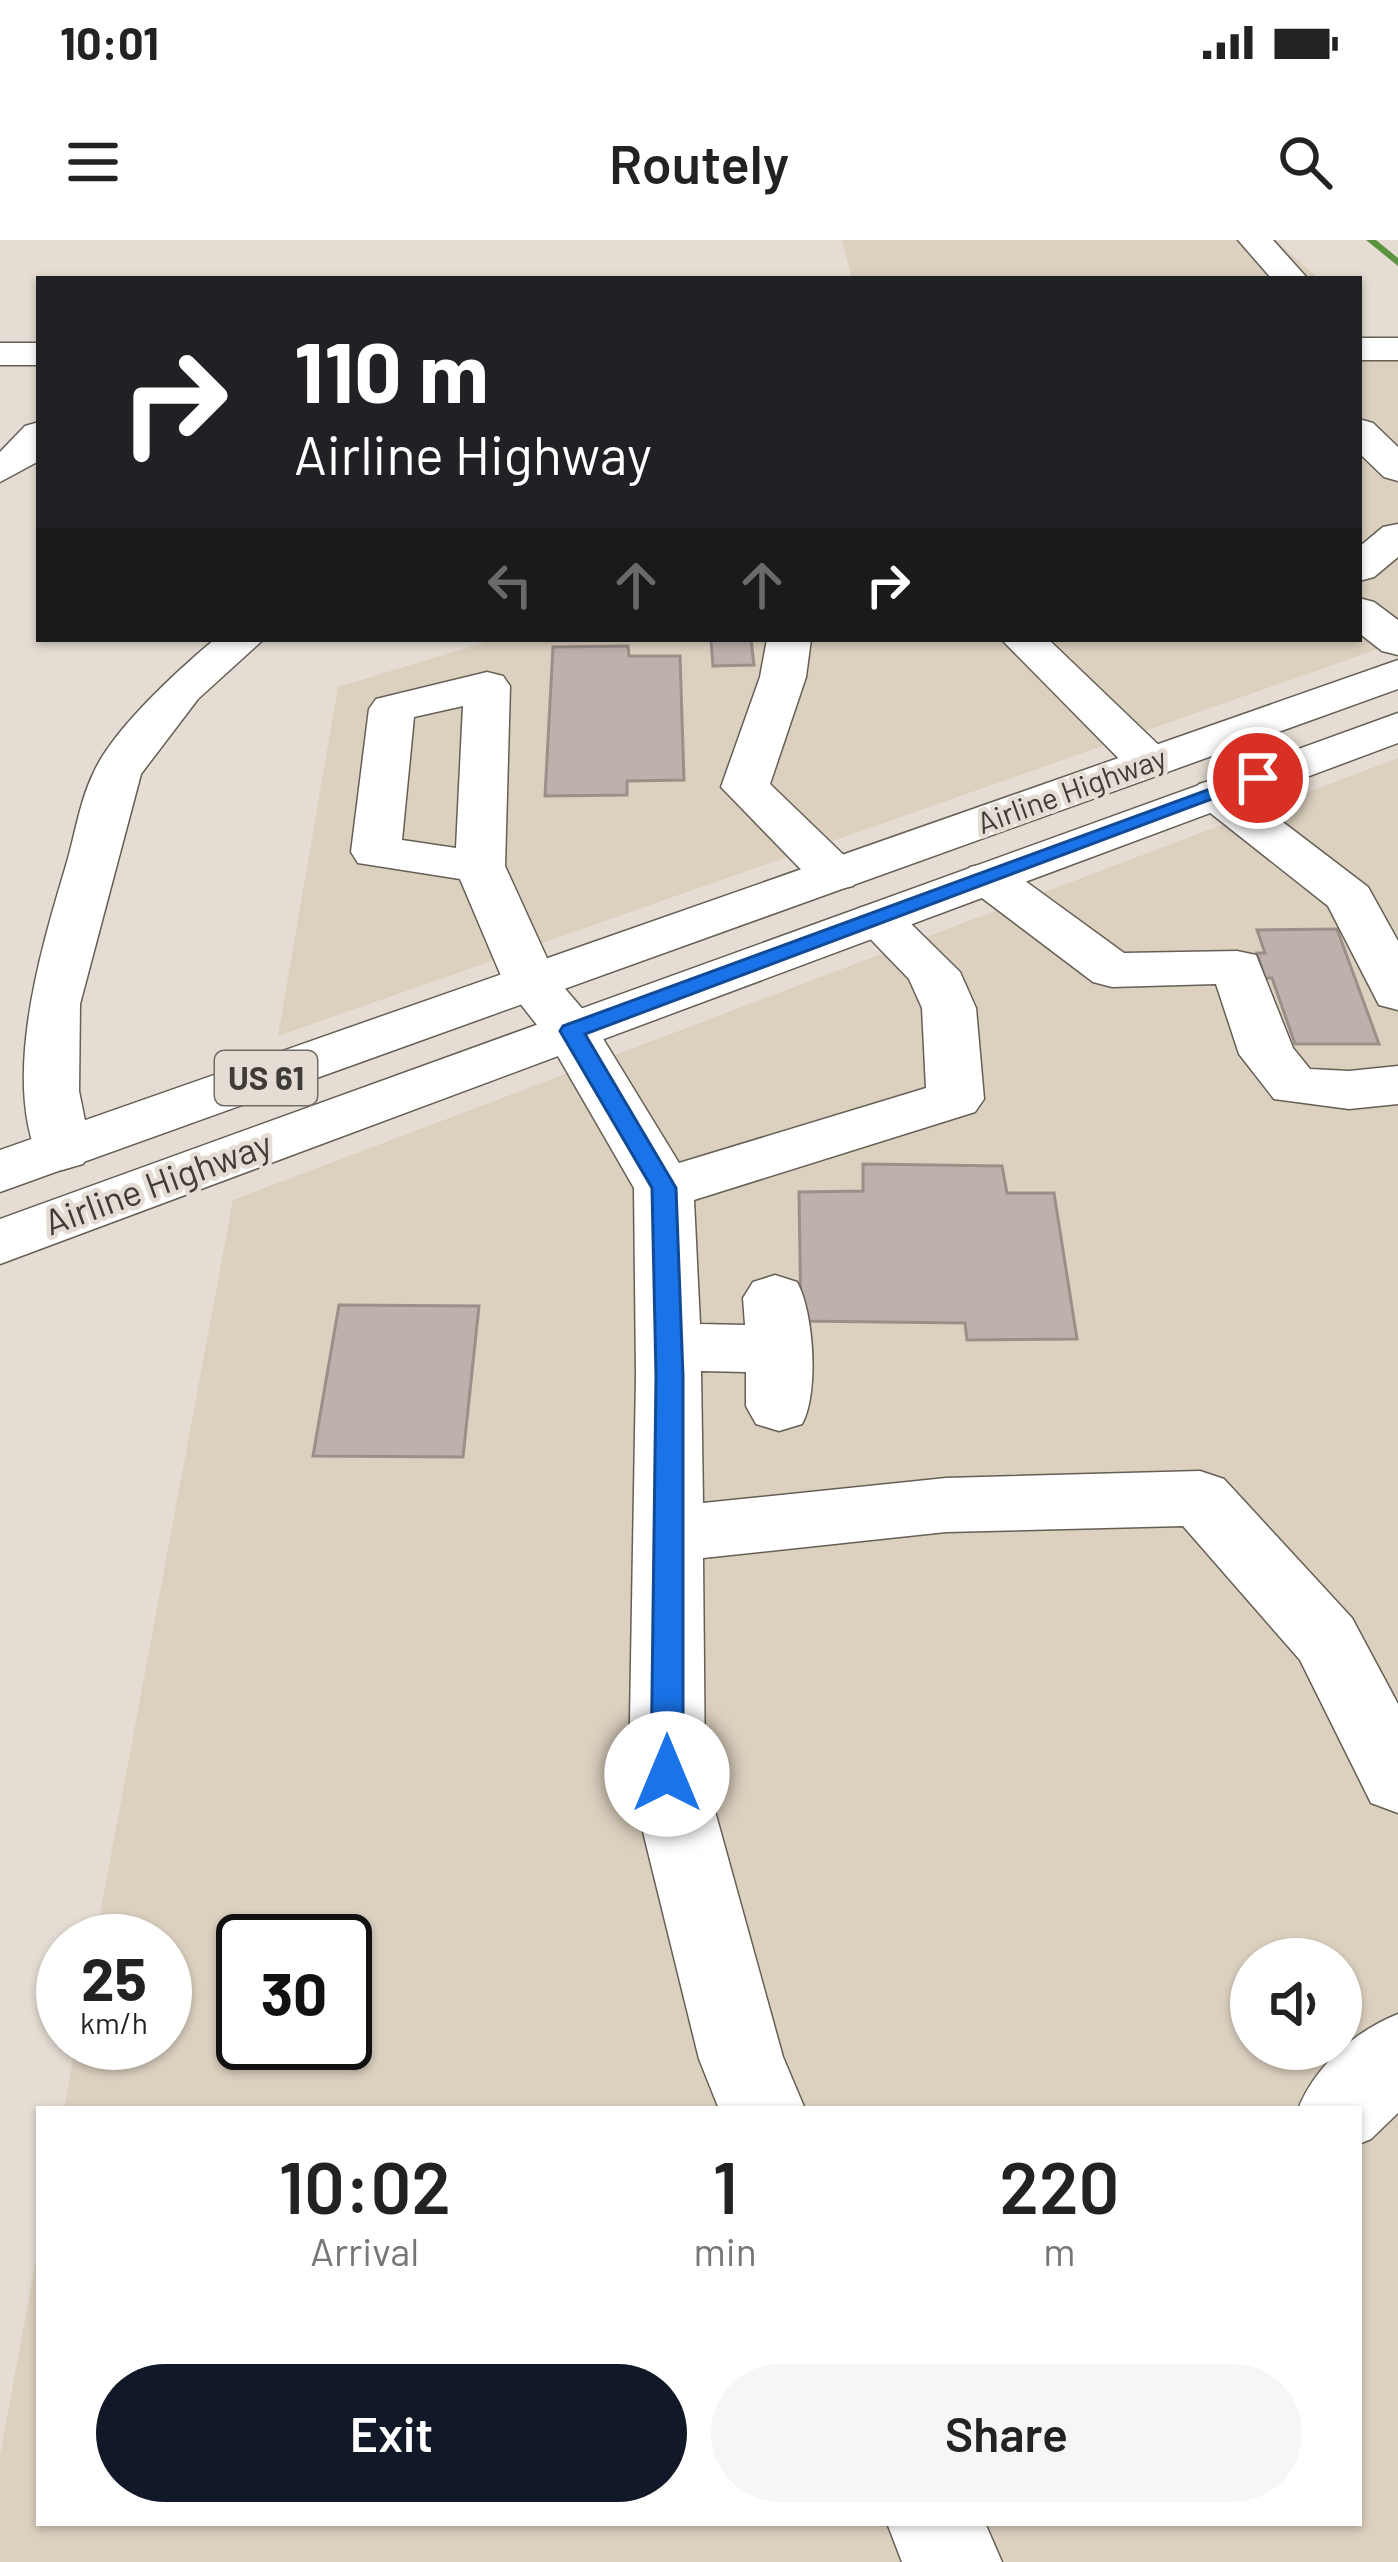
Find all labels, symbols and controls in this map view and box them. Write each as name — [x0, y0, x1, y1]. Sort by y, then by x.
text: 10:01 — [60, 15, 159, 69]
icon: menu — [60, 129, 126, 195]
icon: search — [1272, 129, 1338, 195]
text: Routely — [609, 130, 789, 195]
text: 110 m — [294, 319, 489, 420]
icon: right — [96, 324, 252, 480]
text: Airline Highway — [294, 421, 652, 486]
icon: left — [477, 552, 543, 618]
icon: ahead — [603, 552, 669, 618]
icon: ahead — [729, 552, 795, 618]
icon: right — [855, 552, 921, 618]
pin — [1207, 727, 1309, 829]
street label: Airline Highway — [972, 738, 1171, 840]
icon: arrive — [1225, 745, 1291, 811]
road number: US 61 — [215, 1051, 317, 1105]
street label: Airline Highway — [38, 1121, 277, 1243]
position arrow — [604, 1711, 730, 1837]
speed limit sign: 30 — [216, 1914, 372, 2070]
map controls — [1230, 1938, 1362, 2070]
button: sound — [1230, 1938, 1362, 2070]
text: 25 — [81, 1941, 147, 2013]
text: km/h — [80, 2004, 148, 2040]
text: 10:02 — [279, 2142, 451, 2228]
text: 1 — [712, 2142, 738, 2228]
text: 220 — [999, 2142, 1119, 2228]
text: Arrival — [310, 2227, 419, 2274]
text: min — [693, 2227, 757, 2274]
text: m — [1043, 2227, 1075, 2274]
button: Exit — [96, 2364, 687, 2502]
button: Share — [711, 2364, 1302, 2502]

